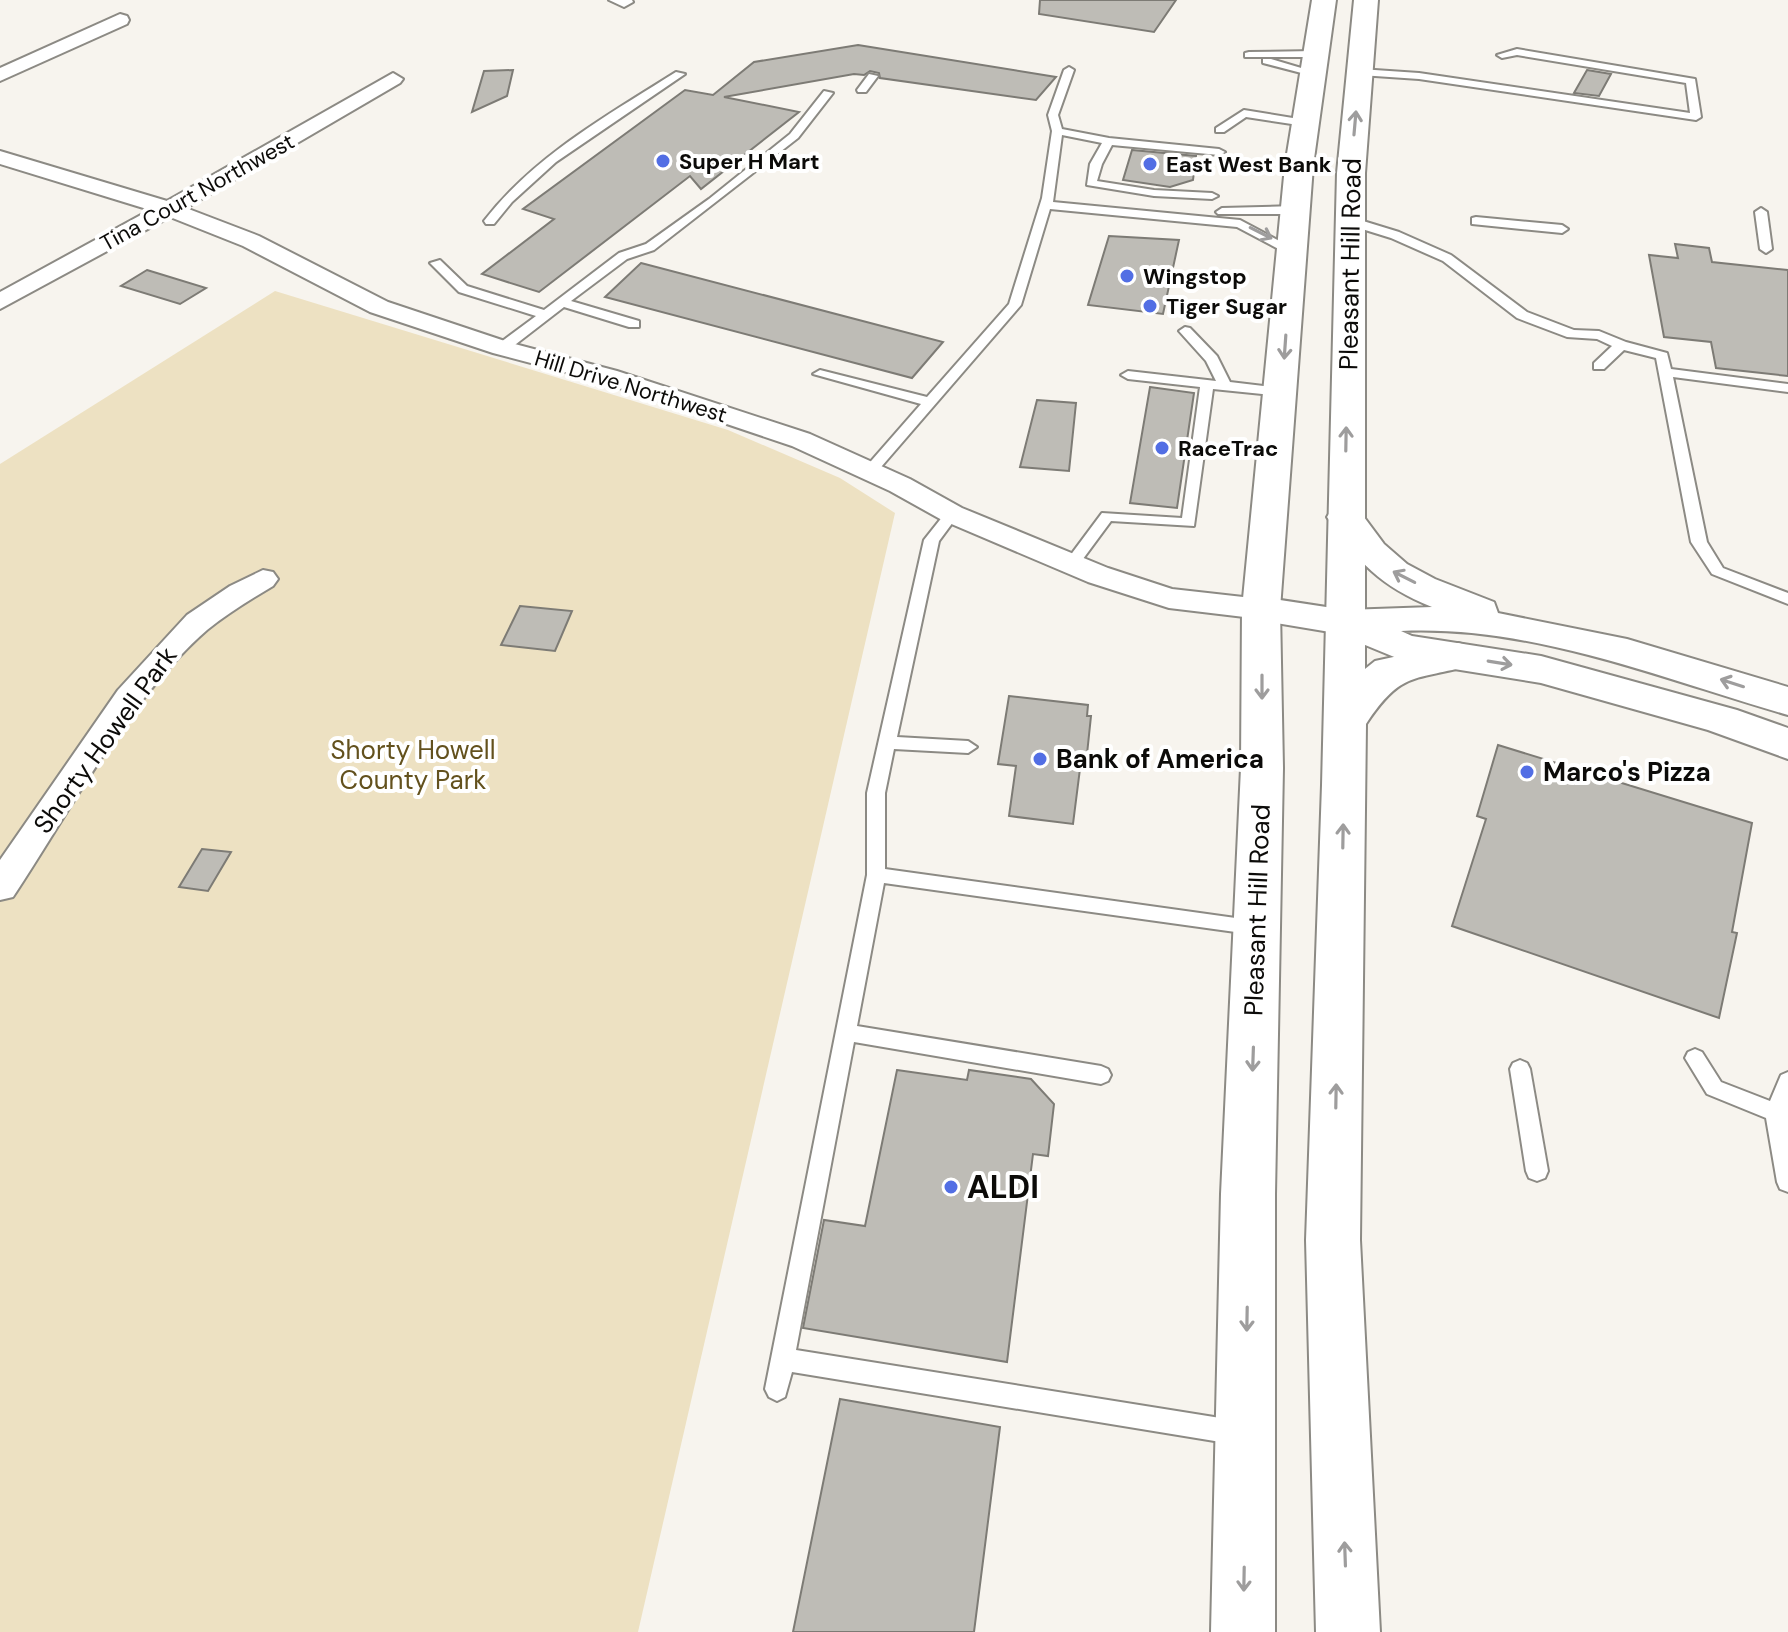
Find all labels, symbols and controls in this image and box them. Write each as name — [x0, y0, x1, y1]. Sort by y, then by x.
one-way arrow — [1348, 110, 1363, 137]
street label: Tina Court Northwest — [95, 127, 300, 258]
place label: Super H Mart — [679, 147, 819, 176]
place label: East West Bank — [1166, 150, 1332, 179]
marker: Super H Mart — [654, 152, 672, 170]
marker: East West Bank — [1141, 155, 1159, 173]
street label: Pleasant Hill Road — [1331, 158, 1369, 370]
one-way arrow — [1248, 226, 1272, 242]
place label: Wingstop — [1143, 262, 1247, 291]
marker: Wingstop — [1118, 267, 1136, 285]
place label: Tiger Sugar — [1166, 292, 1287, 321]
marker: Tiger Sugar — [1141, 297, 1159, 315]
one-way arrow — [1277, 334, 1292, 360]
street label: Hill Drive Northwest — [531, 343, 731, 430]
one-way arrow — [1339, 426, 1354, 453]
place label: RaceTrac — [1178, 434, 1278, 463]
marker: RaceTrac — [1153, 439, 1171, 457]
one-way arrow — [1392, 568, 1416, 584]
street label: Shorty Howell Park — [26, 640, 184, 840]
one-way arrow — [1487, 656, 1512, 671]
one-way arrow — [1254, 673, 1270, 700]
one-way arrow — [1720, 675, 1746, 690]
park label: Shorty Howell County Park — [331, 733, 495, 797]
place label: Bank of America — [1056, 742, 1264, 776]
marker: Bank of America — [1031, 750, 1049, 768]
place label: Marco's Pizza — [1543, 755, 1711, 789]
marker: Marco's Pizza — [1518, 763, 1536, 781]
street label: Pleasant Hill Road — [1236, 803, 1278, 1017]
one-way arrow — [1335, 823, 1350, 850]
one-way arrow — [1245, 1045, 1260, 1072]
one-way arrow — [1329, 1083, 1344, 1110]
place label: ALDI — [967, 1166, 1039, 1208]
marker: ALDI — [942, 1178, 960, 1196]
one-way arrow — [1239, 1305, 1255, 1332]
one-way arrow — [1337, 1541, 1352, 1568]
one-way arrow — [1236, 1565, 1252, 1592]

